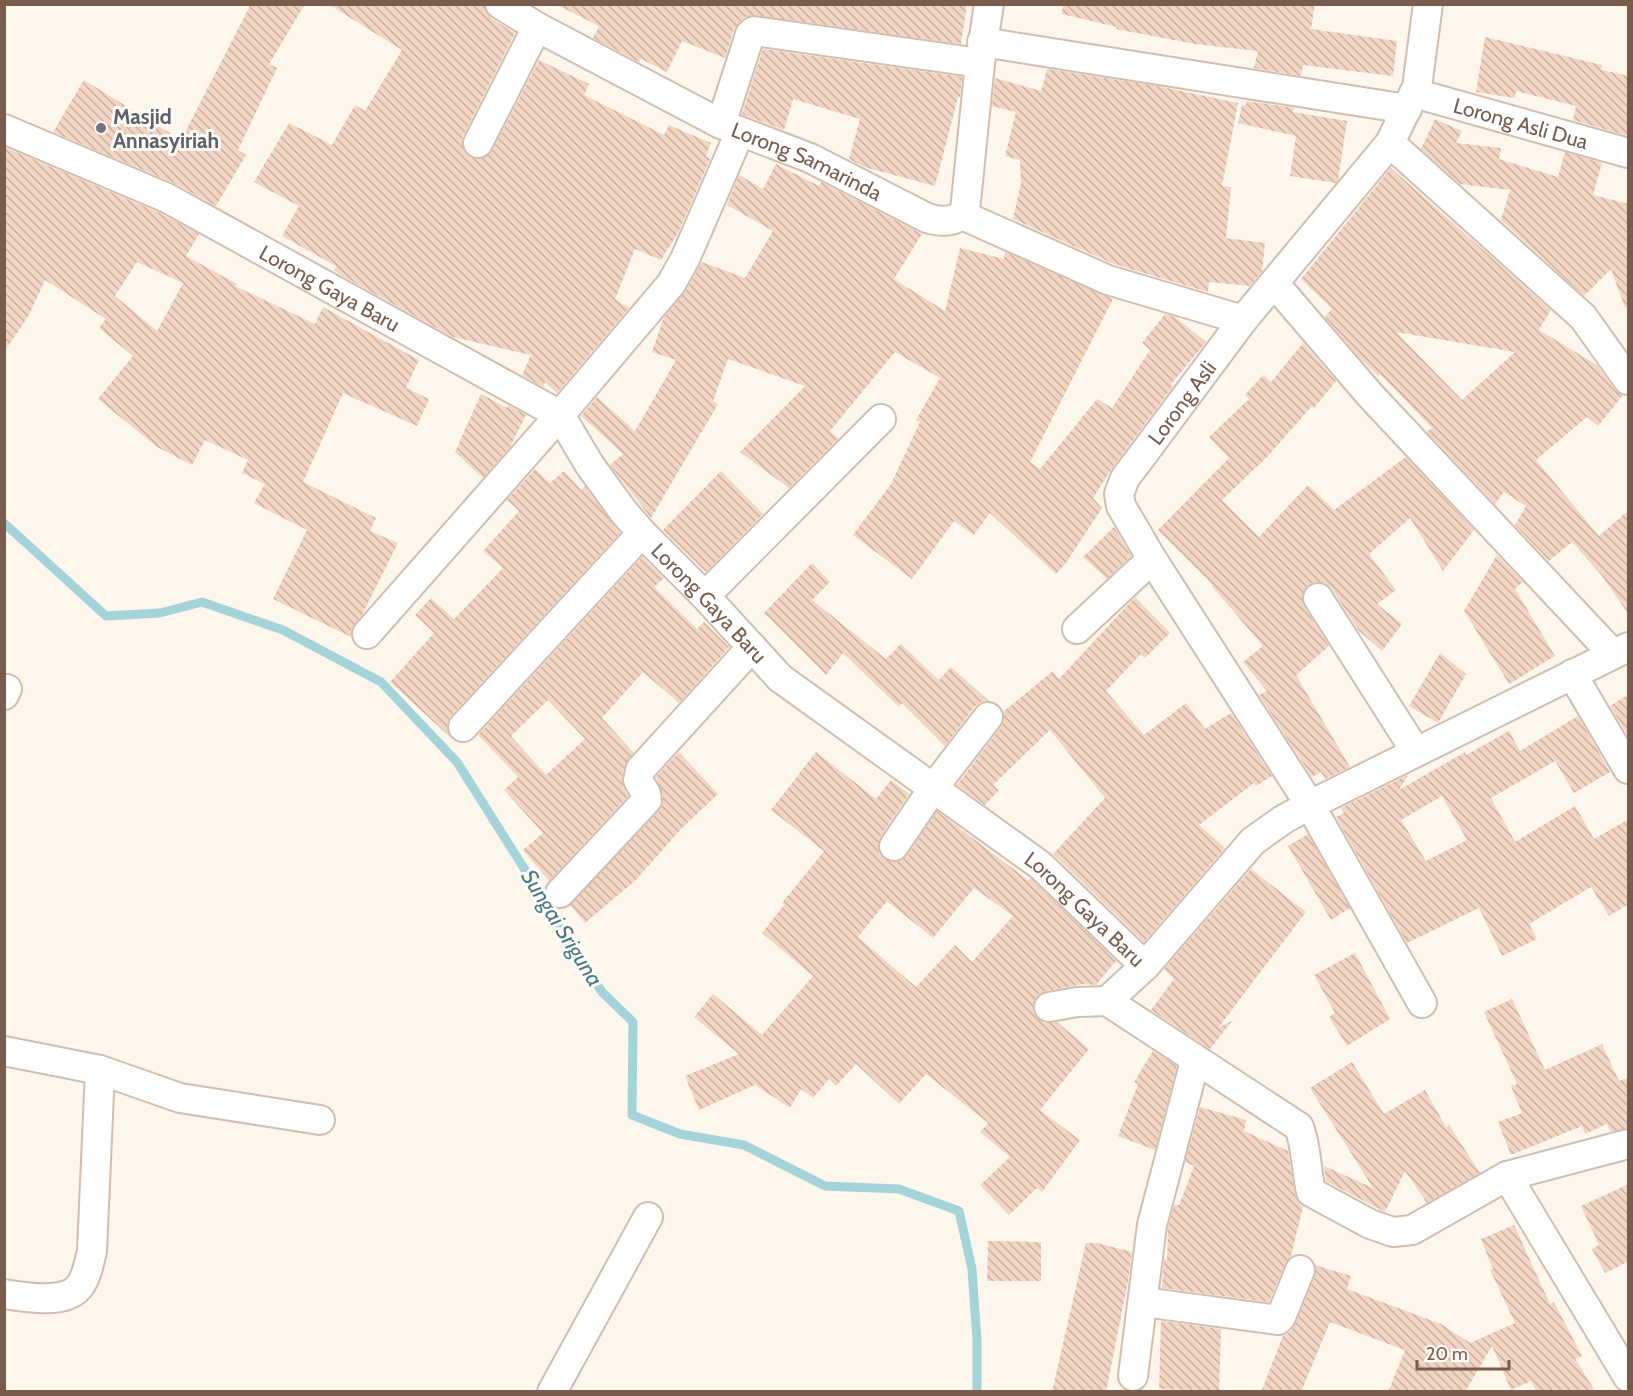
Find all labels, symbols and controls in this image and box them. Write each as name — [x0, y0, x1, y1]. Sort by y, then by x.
street label: Lorong Asli Dua — [1451, 92, 1591, 154]
place label: Masjid Annasyiriah — [113, 104, 219, 153]
street label: Lorong Samarinda — [728, 117, 886, 205]
marker: Masjid Annasyiriah — [94, 121, 108, 135]
street label: Lorong Gaya Baru — [255, 239, 404, 337]
street label: Lorong Asli — [1142, 356, 1221, 449]
street label: Lorong Gaya Baru — [647, 538, 772, 668]
street label: Lorong Gaya Baru — [1020, 846, 1150, 972]
water label: Sungai Sriguna — [515, 865, 609, 991]
scale bar — [1417, 1333, 1508, 1371]
text: 20 m — [1426, 1343, 1468, 1365]

